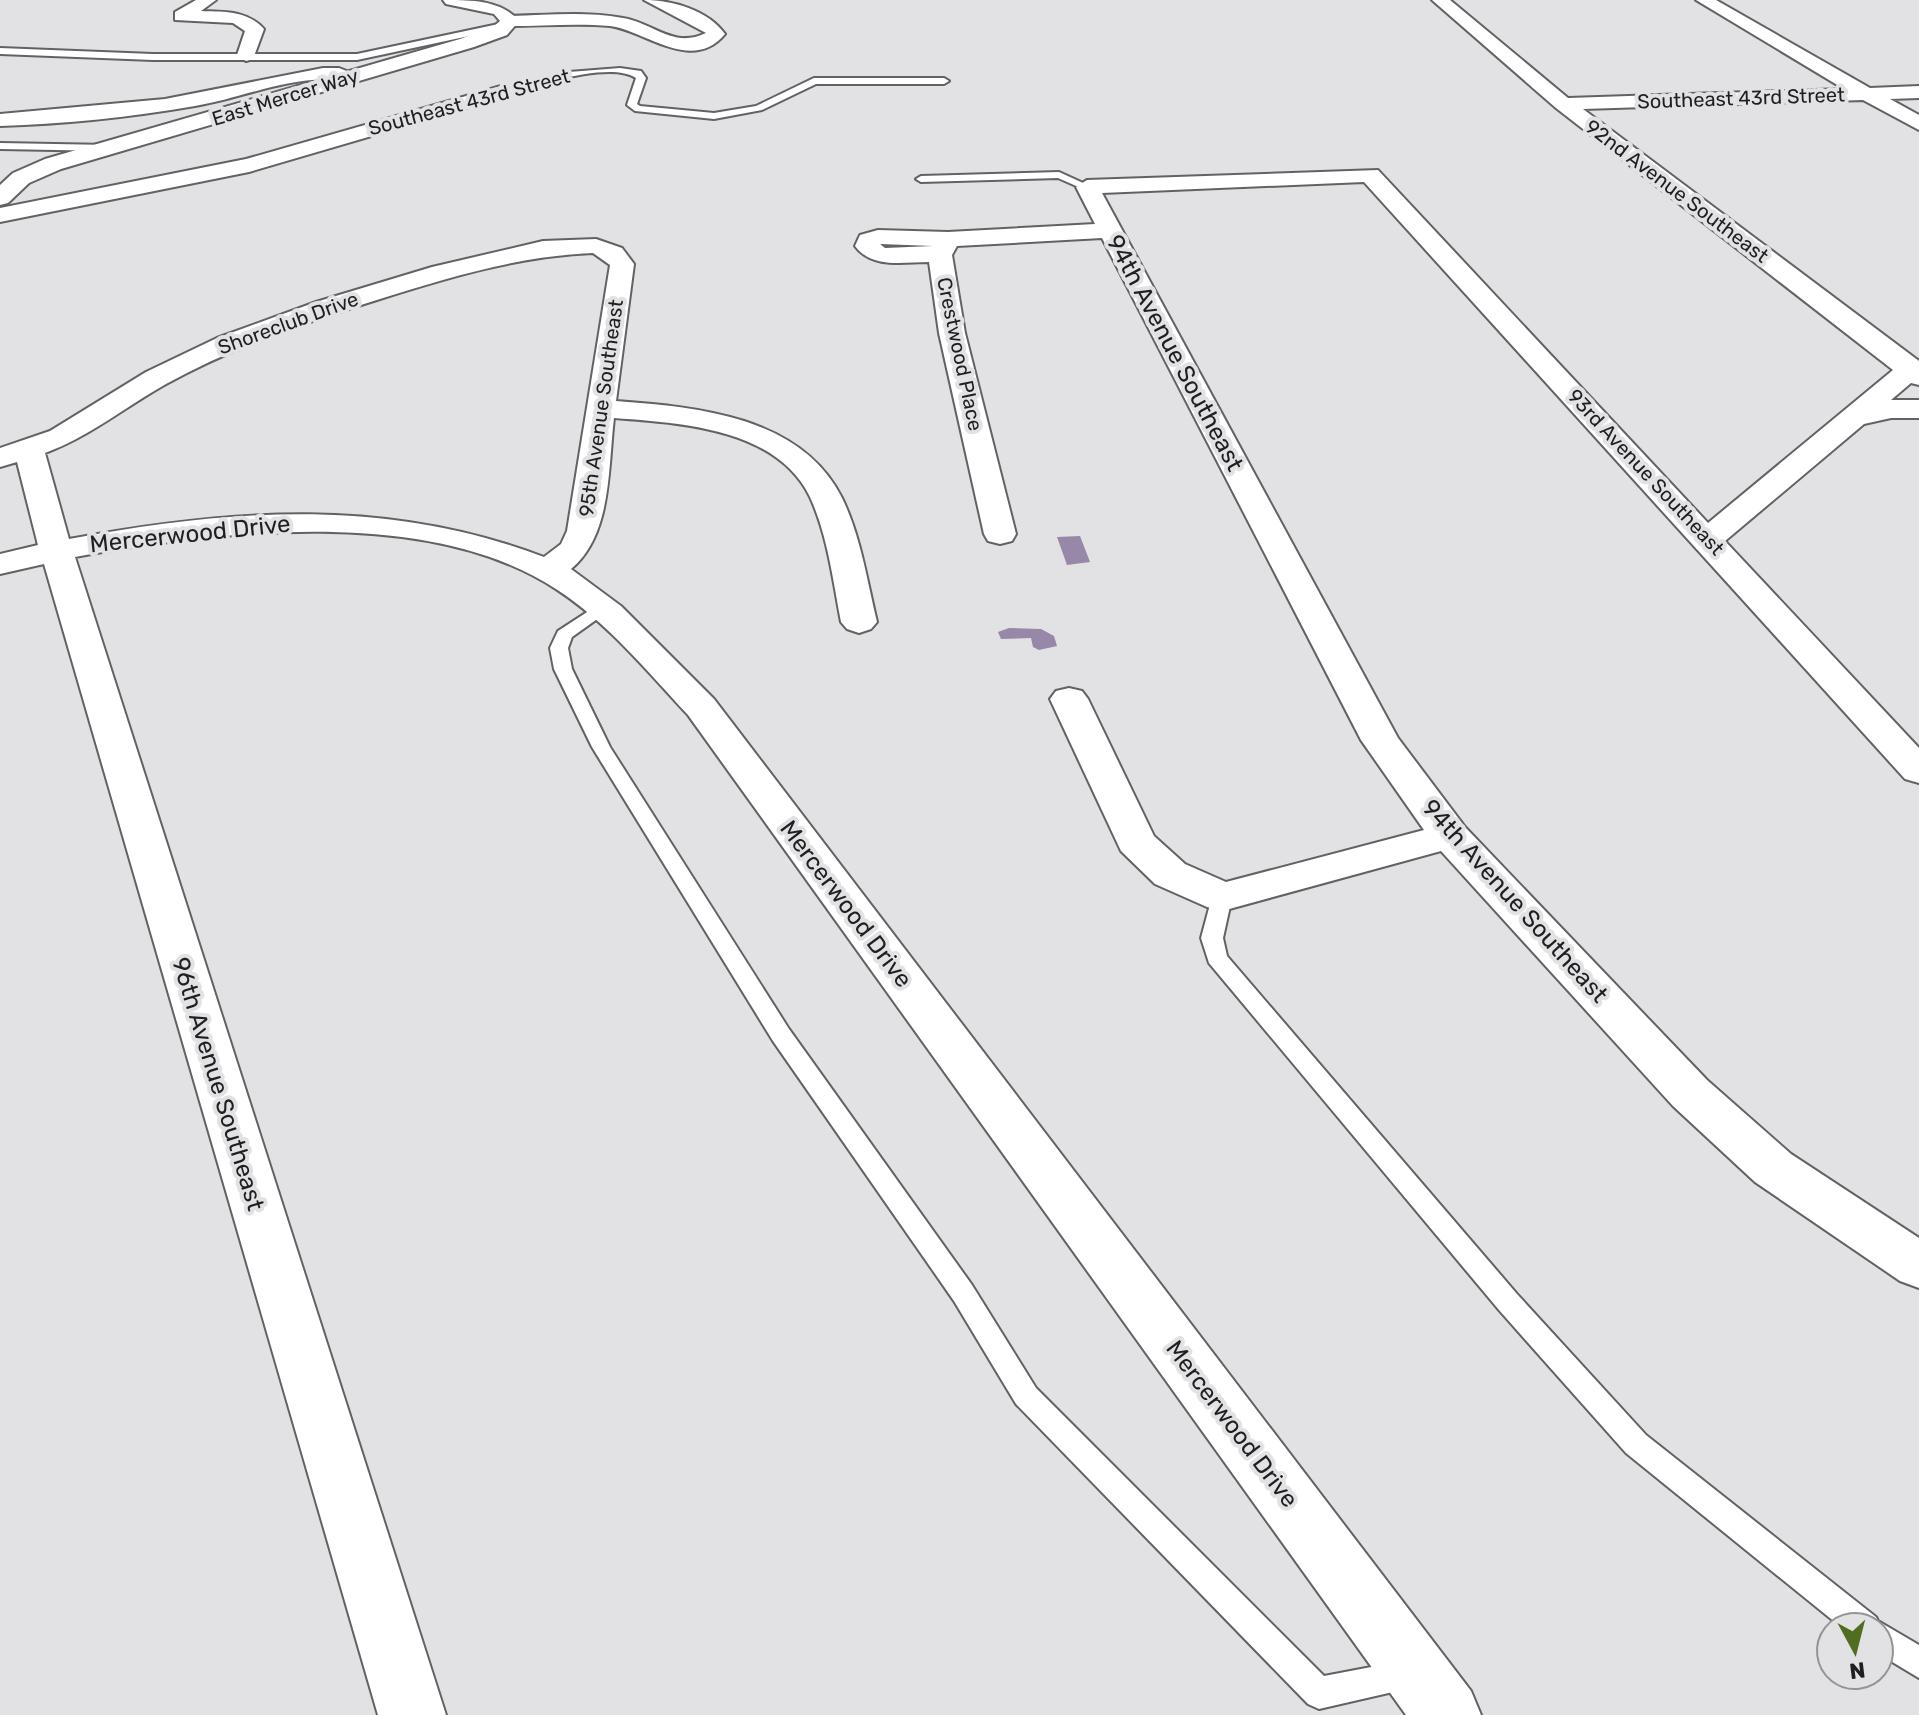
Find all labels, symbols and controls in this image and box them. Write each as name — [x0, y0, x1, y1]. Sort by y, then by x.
street label: East Mercer Way — [209, 63, 361, 131]
street label: Southeast 43rd Street — [366, 64, 573, 140]
street label: Southeast 43rd Street — [1637, 82, 1845, 114]
street label: 92nd Avenue Southeast — [1581, 114, 1773, 268]
street label: 94th Avenue Southeast — [1101, 230, 1249, 476]
street label: Crestwood Place — [932, 275, 988, 433]
street label: Shoreclub Drive — [215, 286, 361, 360]
street label: 95th Avenue Southeast — [574, 298, 628, 518]
street label: 93rd Avenue Southeast — [1563, 384, 1729, 560]
street label: Mercerwood Drive — [88, 510, 292, 558]
street label: 94th Avenue Southeast — [1416, 794, 1614, 1008]
street label: Mercerwood Drive — [774, 815, 918, 993]
street label: 96th Avenue Southeast — [166, 954, 270, 1214]
street label: Mercerwood Drive — [1160, 1335, 1304, 1513]
north arrow — [1815, 1611, 1895, 1691]
text: N — [1848, 1656, 1867, 1685]

